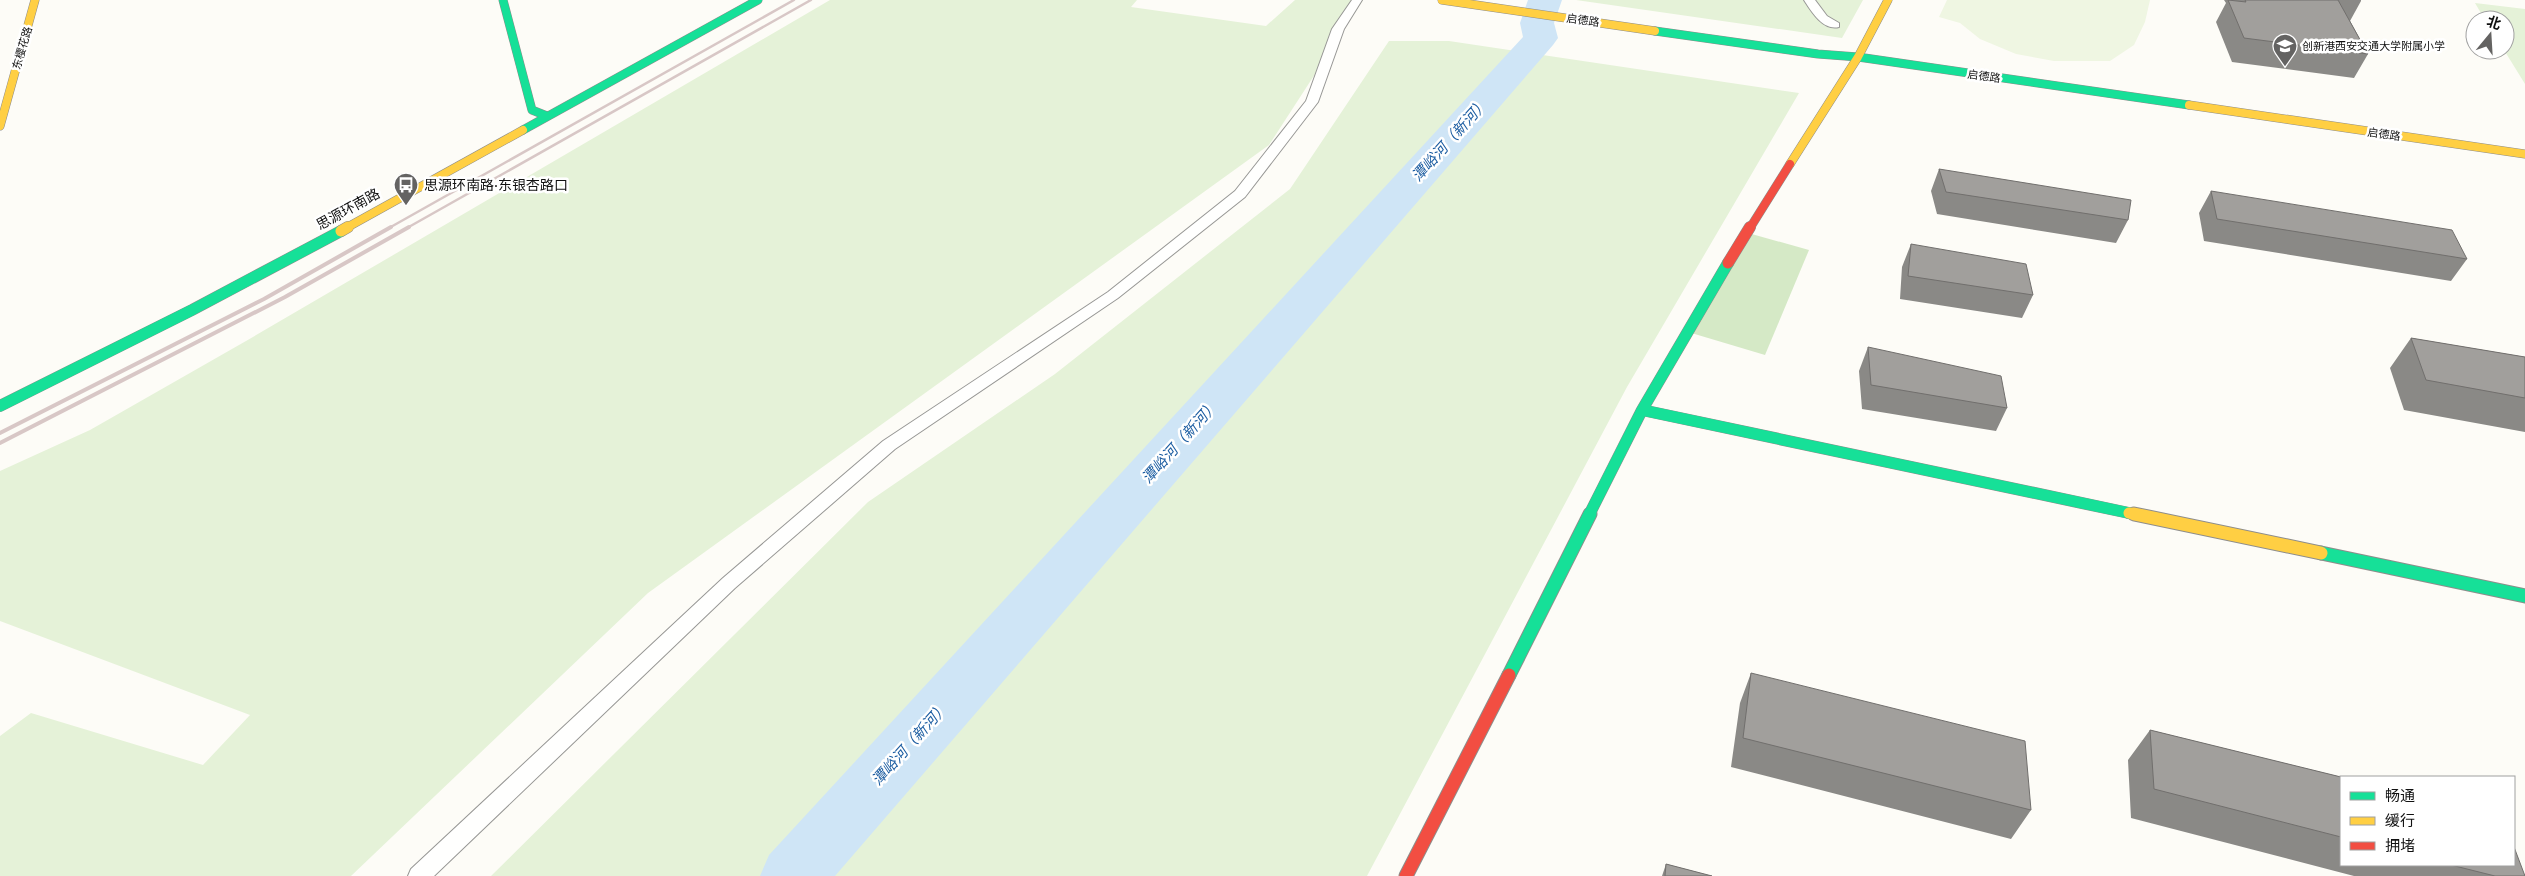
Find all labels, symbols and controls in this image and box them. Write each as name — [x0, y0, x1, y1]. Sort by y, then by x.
north arrow — [2465, 10, 2515, 60]
street label: 启德路 — [1566, 11, 1600, 29]
text: 北 — [2485, 12, 2503, 33]
street label: 东樱花路 — [9, 25, 35, 71]
school or university icon: 创新港西安交通大学附属小学 — [2272, 33, 2298, 67]
place label: 创新港西安交通大学附属小学 — [2302, 39, 2445, 53]
street label: 启德路 — [1967, 67, 2001, 85]
water label: 潭峪河（新河） — [1407, 94, 1492, 185]
street label: 启德路 — [2367, 125, 2401, 143]
bus stop icon: 思源环南路·东银杏路口 — [393, 172, 419, 206]
place label: 思源环南路·东银杏路口 — [424, 176, 568, 194]
street label: 思源环南路 — [313, 184, 383, 234]
water label: 潭峪河（新河） — [1137, 396, 1222, 487]
water label: 潭峪河（新河） — [867, 698, 952, 789]
legend — [2340, 776, 2515, 866]
text: 畅通 — [2385, 786, 2415, 805]
text: 缓行 — [2385, 811, 2415, 830]
text: 拥堵 — [2385, 836, 2415, 855]

